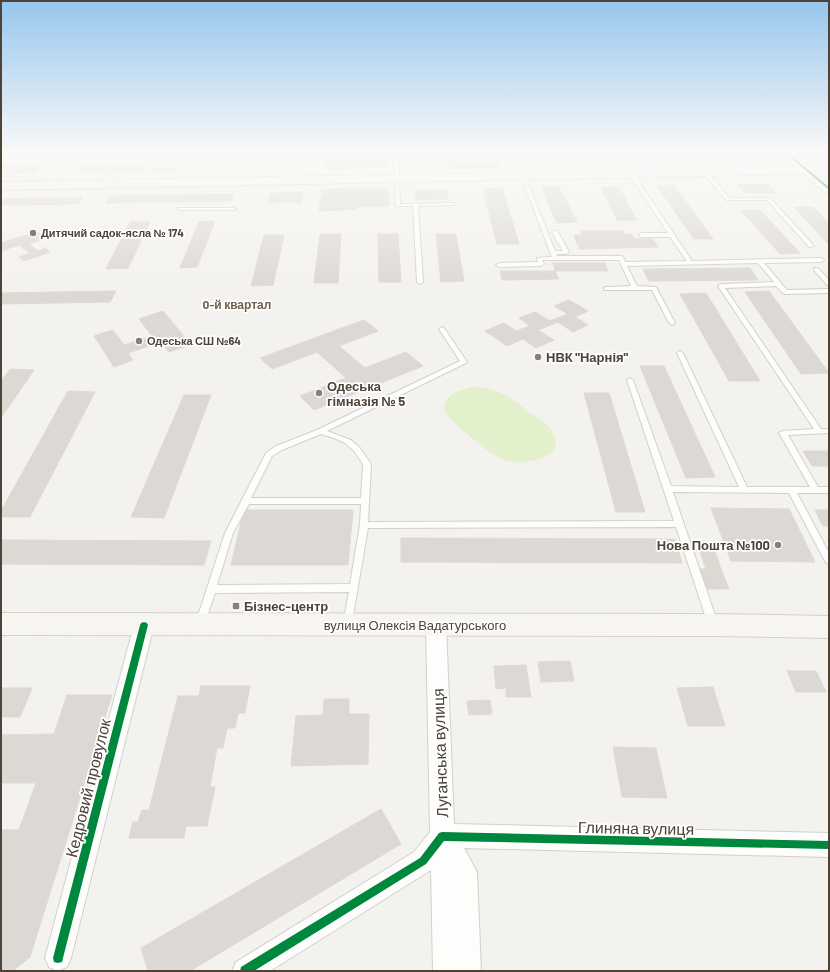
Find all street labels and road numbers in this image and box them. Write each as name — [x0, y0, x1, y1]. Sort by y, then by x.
street label: вулиця Олексія Вадатурського — [324, 617, 506, 633]
street label: Луганська вулиця — [428, 688, 451, 818]
street label: Кедровий провулок — [61, 716, 114, 859]
street label: Глиняна вулиця — [578, 817, 694, 838]

